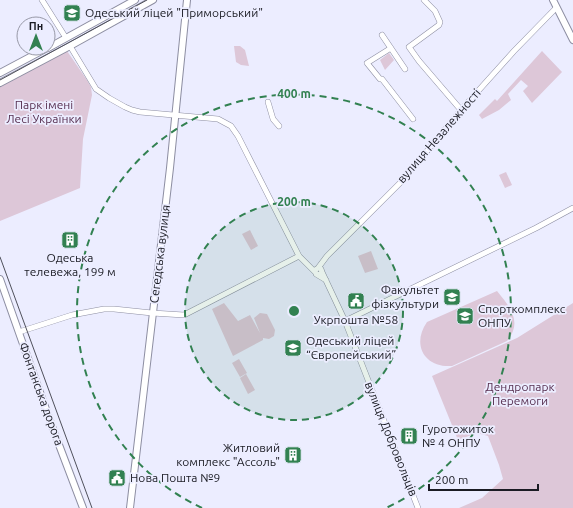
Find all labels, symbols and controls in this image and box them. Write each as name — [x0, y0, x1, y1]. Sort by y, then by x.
school or university icon: Одеський ліцей "Приморський" — [62, 3, 82, 23]
place label: Одеський ліцей "Приморський" — [85, 6, 263, 19]
north arrow — [16, 16, 56, 56]
text: Пн — [29, 20, 43, 32]
street label: вулиця Незалежності — [394, 86, 483, 185]
text: 400 m — [277, 87, 311, 100]
park label: Парк імені Лесі Українки — [6, 98, 82, 125]
text: 200 m — [277, 195, 311, 208]
street label: Сегедська вулиця — [147, 204, 172, 304]
building icon: Одеська телевежа, 199 м — [60, 230, 80, 250]
place label: Одеська телевежа, 199 м — [24, 251, 116, 278]
place label: Факультет фізкультури — [371, 283, 440, 310]
school or university icon: Факультет фізкультури — [442, 287, 462, 307]
public building icon: Укрпошта №58 — [346, 291, 366, 311]
place label: Спорткомплекс ОНПУ — [478, 302, 566, 329]
centre of rings — [287, 304, 301, 318]
school or university icon: Спорткомплекс ОНПУ — [455, 306, 475, 326]
place label: Укрпошта №58 — [314, 313, 398, 326]
place label: Одеський ліцей “Європейський” — [306, 334, 396, 361]
school or university icon: Одеський ліцей “Європейський” — [283, 338, 303, 358]
street label: Фонтанська дорога — [17, 340, 66, 447]
street label: вулиця Добровольців — [363, 380, 420, 498]
park label: Дендропарк Перемоги — [485, 380, 555, 407]
place label: Гуротожиток № 4 ОНПУ — [422, 422, 494, 449]
building icon: Гуротожиток № 4 ОНПУ — [399, 426, 419, 446]
place label: Житловий комплекс "Ассоль" — [176, 441, 280, 468]
building icon: Житловий комплекс "Ассоль" — [283, 445, 303, 465]
scale bar — [429, 466, 538, 492]
public building icon: Нова Пошта №9 — [107, 468, 127, 488]
place label: Нова Пошта №9 — [130, 471, 220, 484]
text: 200 m — [435, 473, 468, 486]

